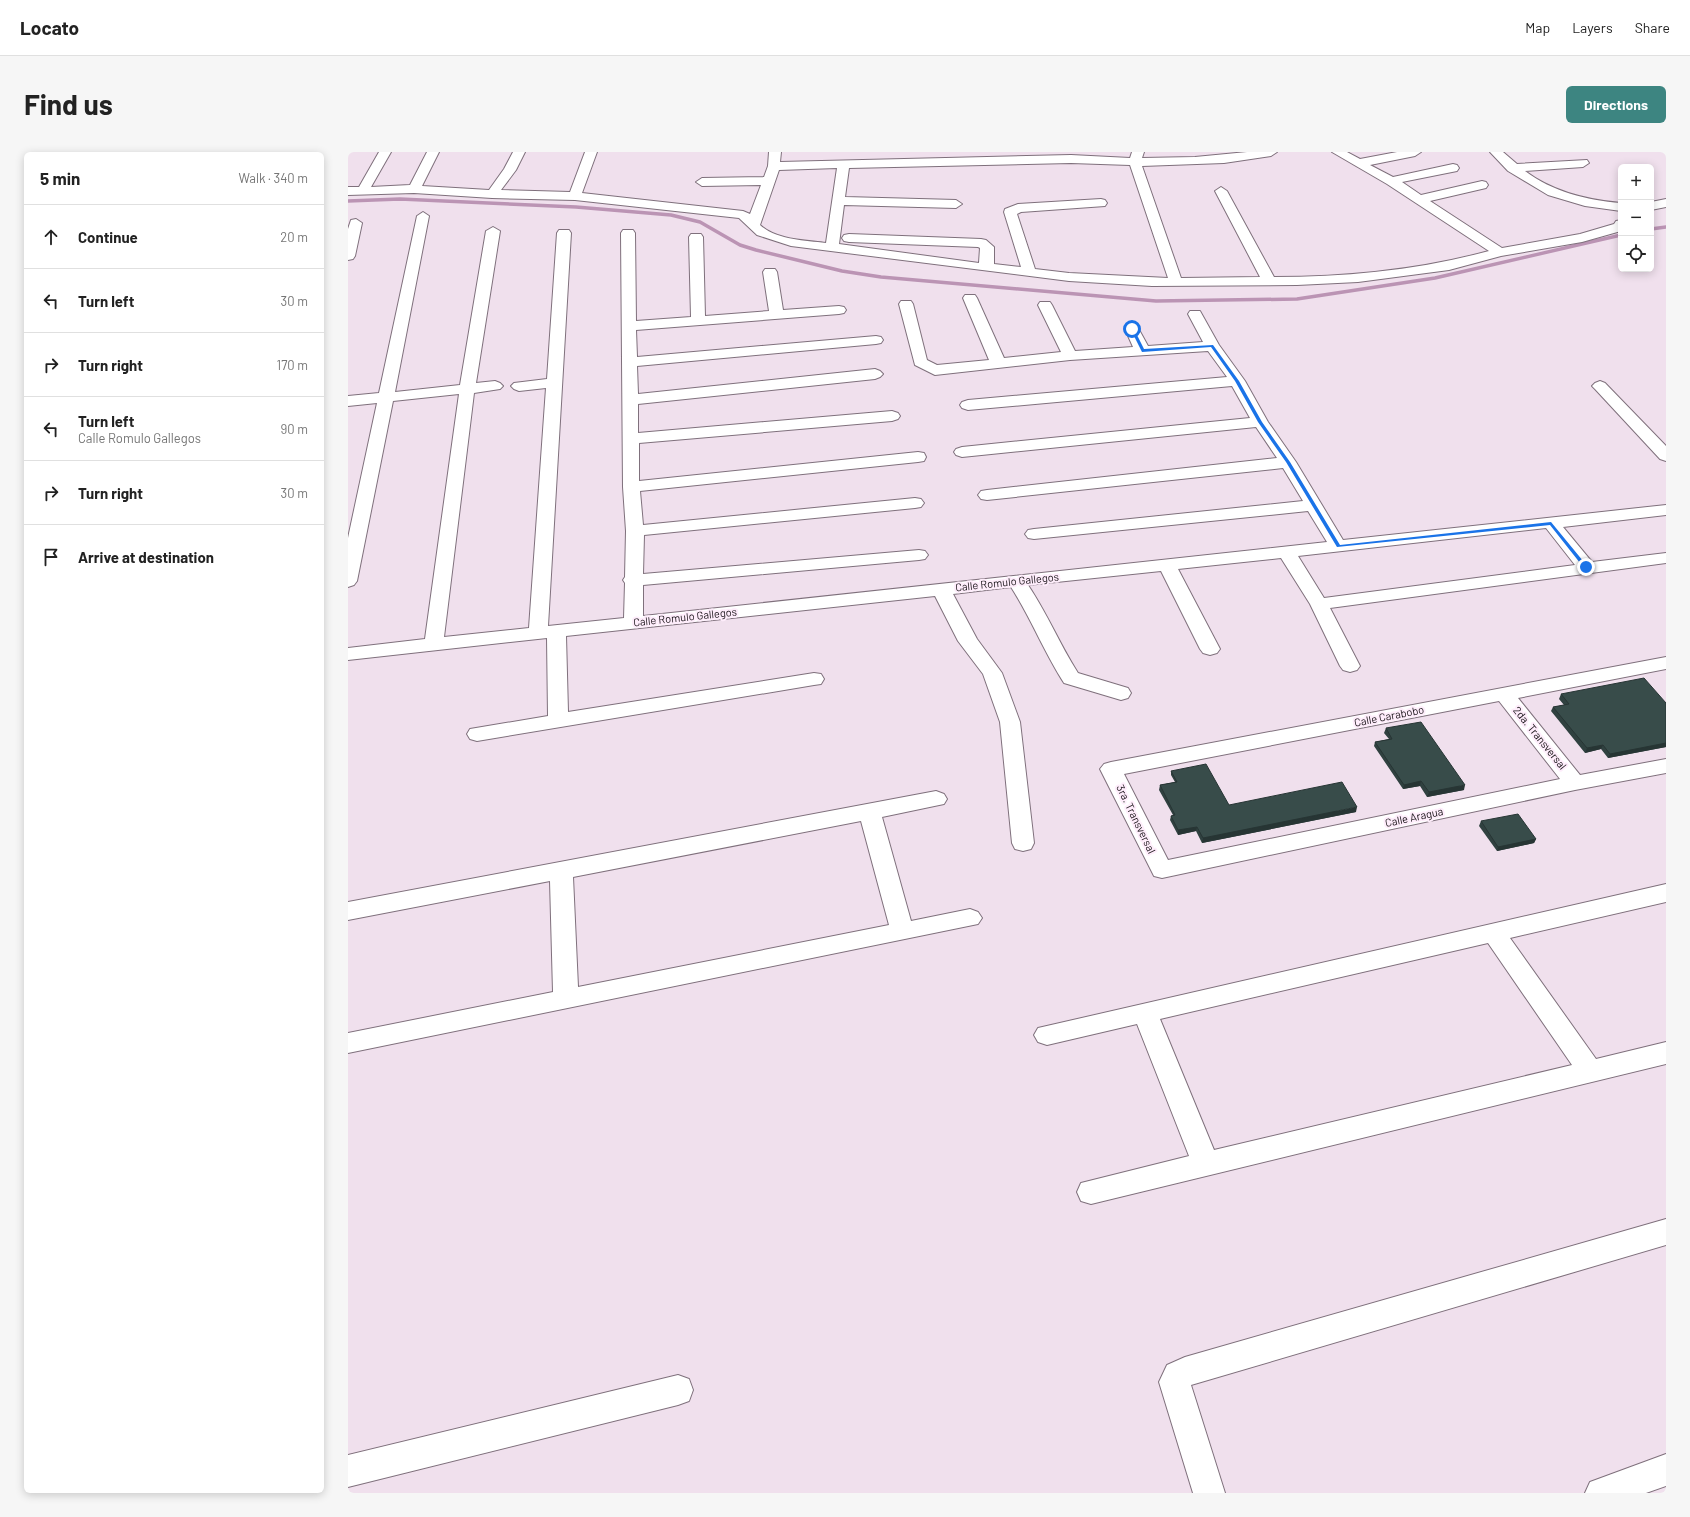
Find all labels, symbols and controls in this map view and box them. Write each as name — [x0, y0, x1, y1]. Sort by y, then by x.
text: Locato — [20, 16, 79, 39]
text: Map — [1525, 19, 1550, 36]
text: Layers — [1572, 19, 1613, 36]
text: Share — [1635, 19, 1670, 36]
button: Directions — [1566, 86, 1666, 123]
text: Find us — [24, 87, 113, 121]
map controls — [1618, 164, 1654, 272]
button: + — [1618, 164, 1654, 200]
text: 5 min — [40, 168, 80, 188]
text: Walk · 340 m — [239, 170, 308, 186]
button: − — [1618, 200, 1654, 236]
icon: ahead — [40, 226, 62, 248]
text: Continue — [78, 228, 138, 246]
text: 20 m — [280, 229, 308, 245]
button: locate — [1618, 236, 1654, 272]
icon: left — [40, 290, 62, 312]
text: Turn left — [78, 292, 134, 310]
text: 30 m — [281, 293, 308, 309]
route start — [1123, 320, 1141, 338]
icon: right — [40, 354, 62, 376]
text: Turn right — [78, 356, 143, 374]
text: 170 m — [277, 357, 308, 373]
text: Turn left — [78, 412, 134, 430]
icon: left — [40, 418, 62, 440]
text: 90 m — [281, 421, 308, 437]
text: Calle Romulo Gallegos — [78, 430, 201, 446]
icon: right — [40, 482, 62, 504]
text: Turn right — [78, 484, 143, 502]
text: 30 m — [281, 485, 308, 501]
icon: arrive — [40, 546, 62, 568]
text: Arrive at destination — [78, 548, 214, 566]
route end — [1577, 558, 1595, 576]
street label: Calle Romulo Gallegos — [954, 570, 1059, 593]
street label: Calle Romulo Gallegos — [632, 605, 737, 628]
street label: Calle Carabobo — [1353, 702, 1425, 729]
street label: 2da. Transversal — [1511, 704, 1570, 772]
street label: 3ra. Transversal — [1114, 782, 1159, 855]
street label: Calle Aragua — [1384, 804, 1444, 829]

